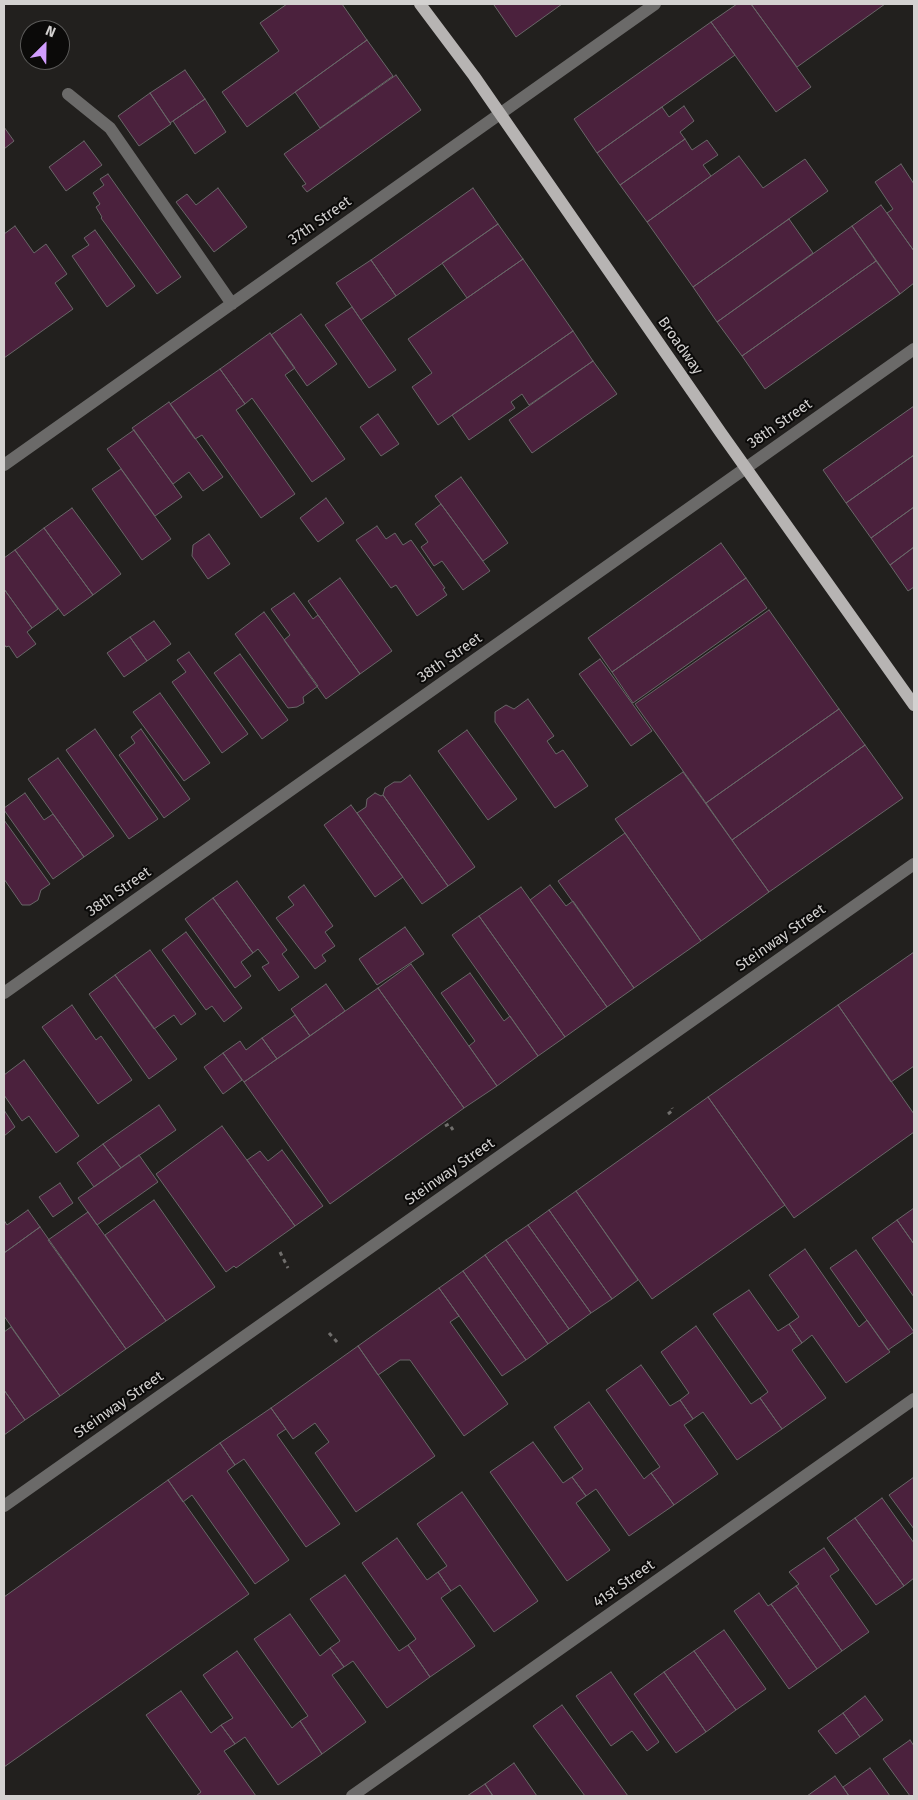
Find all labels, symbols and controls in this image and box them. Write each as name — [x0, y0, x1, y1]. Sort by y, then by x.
north arrow — [20, 20, 70, 70]
text: N — [43, 22, 58, 41]
street label: 37th Street — [285, 193, 355, 249]
street label: Broadway — [654, 314, 706, 378]
street label: 38th Street — [744, 395, 816, 453]
street label: 38th Street — [414, 629, 486, 687]
street label: 38th Street — [83, 863, 155, 921]
street label: Steinway Street — [733, 900, 829, 976]
street label: Steinway Street — [402, 1134, 498, 1210]
street label: Steinway Street — [71, 1367, 167, 1443]
street label: 41st Street — [590, 1556, 658, 1612]

